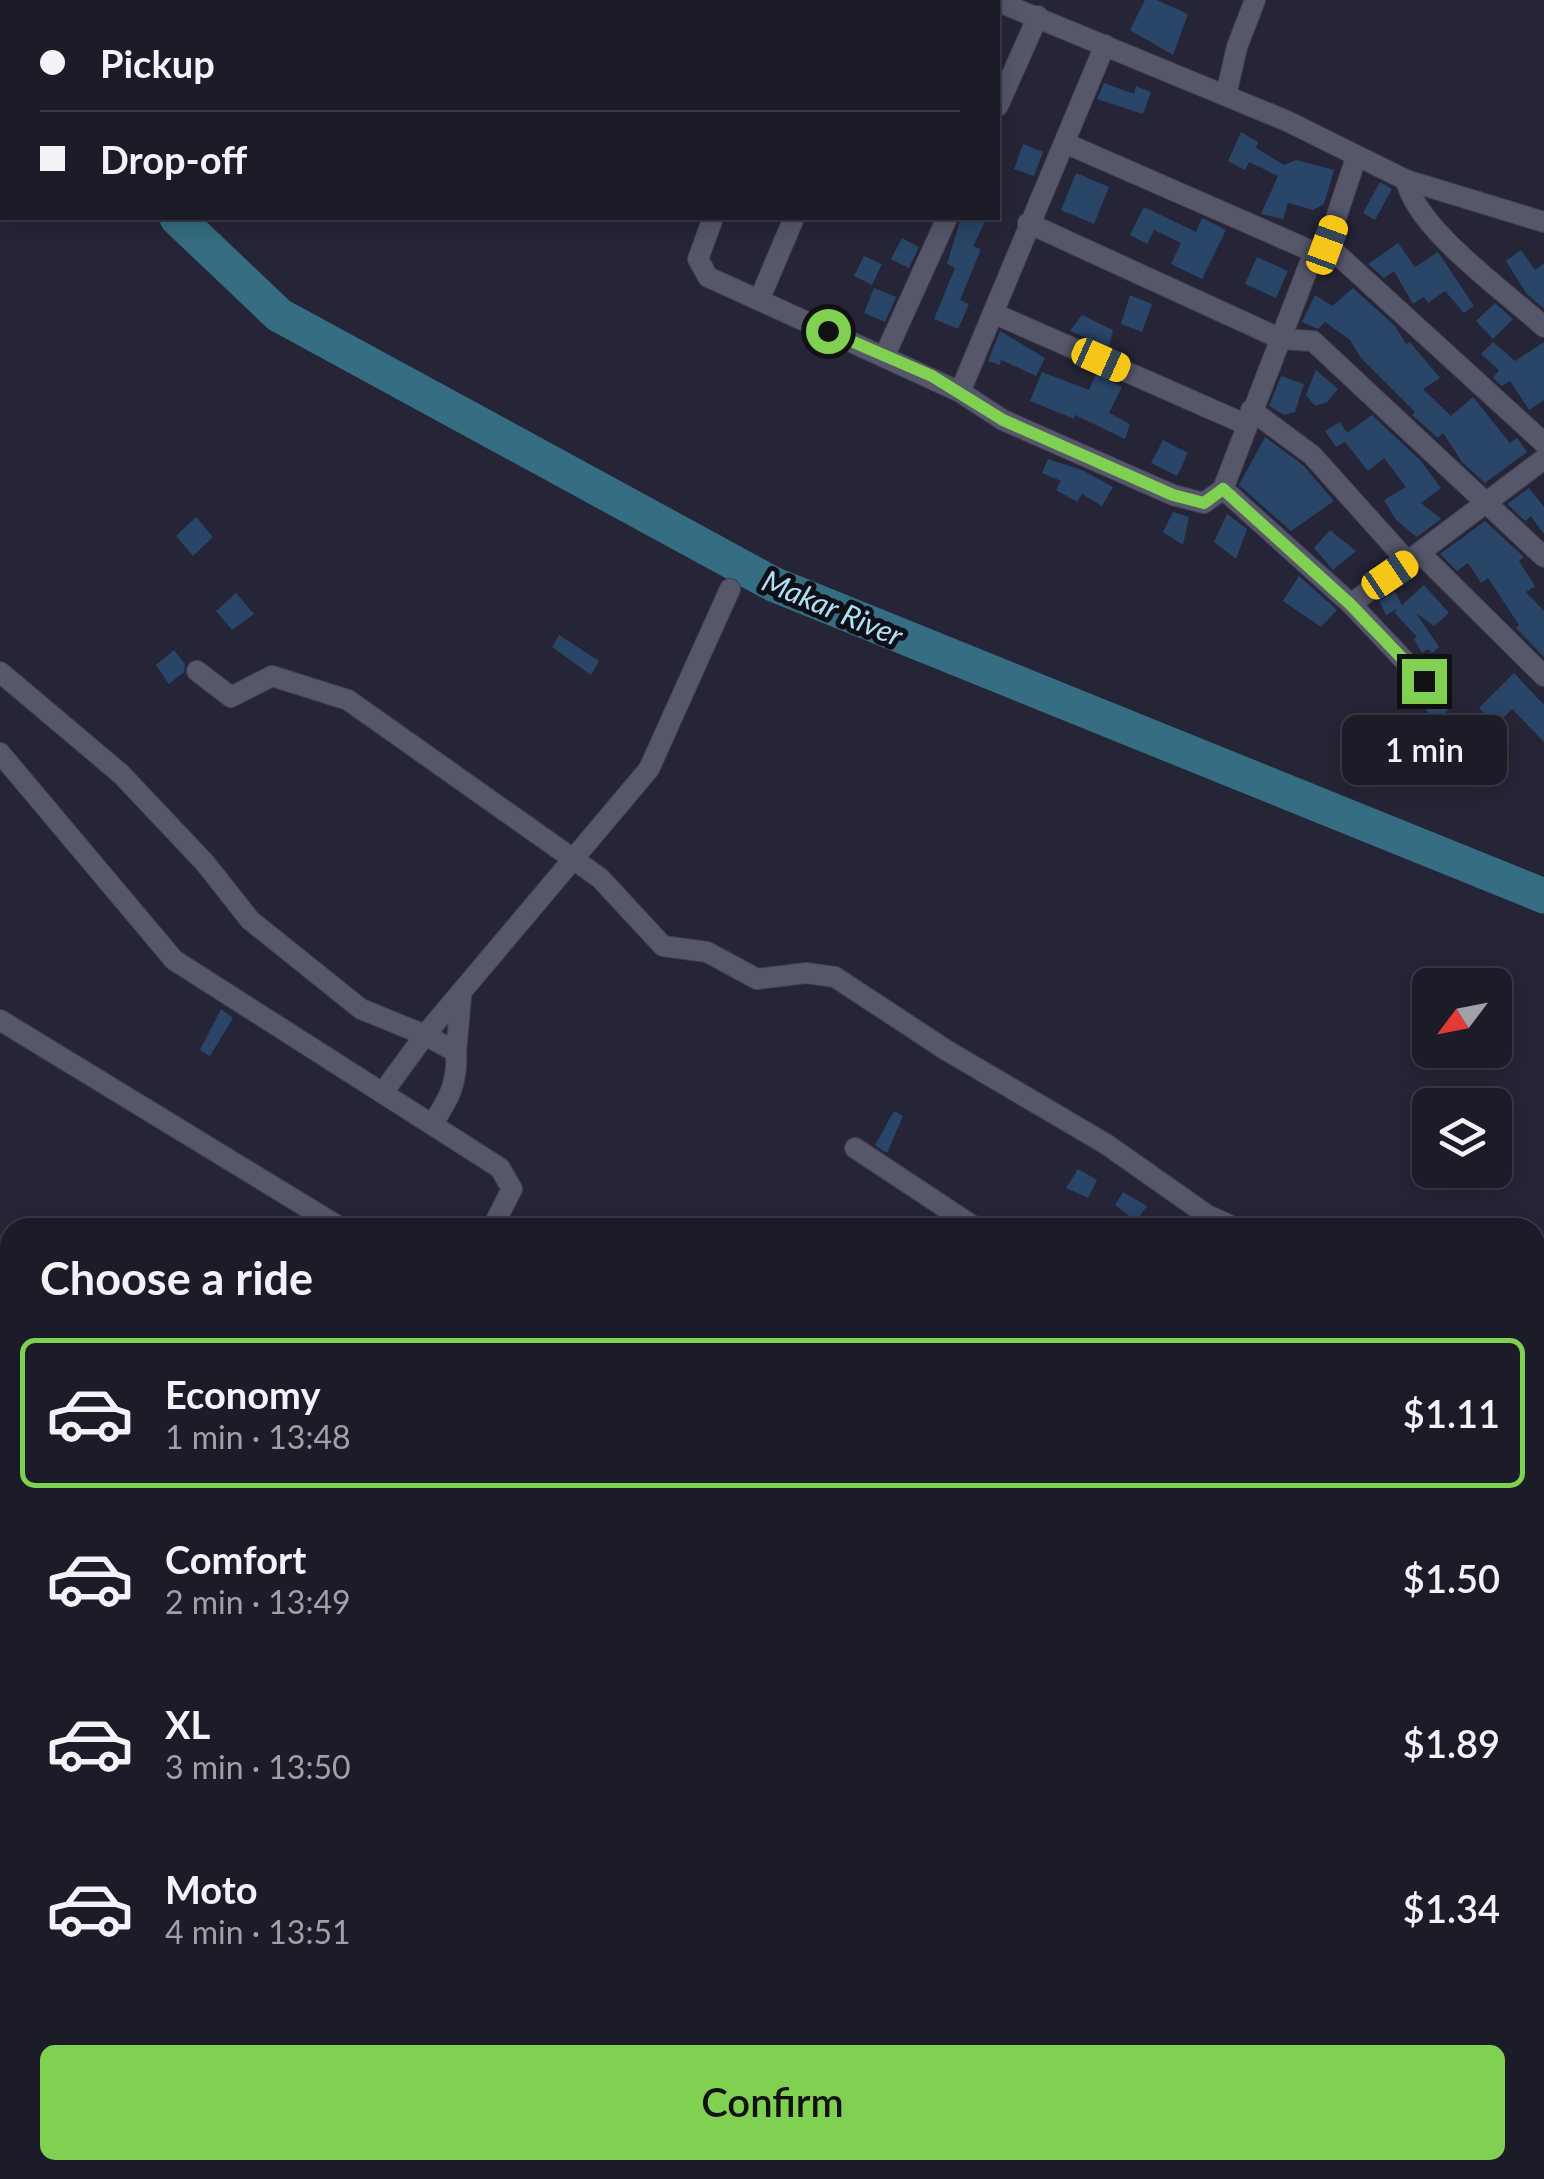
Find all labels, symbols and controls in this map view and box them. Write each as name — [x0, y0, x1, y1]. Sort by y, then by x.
text: Pickup — [100, 40, 215, 86]
text: Drop-off — [100, 136, 247, 182]
car — [1303, 212, 1351, 278]
route start — [806, 309, 851, 354]
car — [1067, 334, 1135, 386]
car — [1357, 546, 1423, 604]
water label: Makar River — [757, 561, 909, 653]
route end — [1402, 659, 1447, 704]
callout: 1 min — [1342, 716, 1506, 786]
text: 1 min — [1385, 730, 1464, 769]
north arrow — [1412, 968, 1512, 1068]
map controls — [1412, 968, 1512, 1188]
button: layers — [1412, 1088, 1512, 1188]
text: Choose a ride — [40, 1251, 313, 1305]
icon: car — [45, 1368, 135, 1458]
text: Economy — [165, 1371, 320, 1417]
text: $1.11 — [1403, 1390, 1500, 1436]
text: 1 min · 13:48 — [165, 1417, 351, 1456]
icon: car — [45, 1533, 135, 1623]
text: Comfort — [165, 1536, 306, 1582]
text: $1.50 — [1403, 1555, 1500, 1601]
text: 2 min · 13:49 — [165, 1582, 351, 1621]
icon: car — [45, 1698, 135, 1788]
text: XL — [165, 1701, 210, 1747]
text: $1.89 — [1403, 1720, 1500, 1766]
text: 3 min · 13:50 — [165, 1747, 351, 1786]
icon: car — [45, 1863, 135, 1953]
text: Moto — [165, 1866, 258, 1912]
text: $1.34 — [1403, 1885, 1500, 1931]
text: 4 min · 13:51 — [165, 1912, 351, 1951]
button: Confirm — [40, 2045, 1505, 2160]

